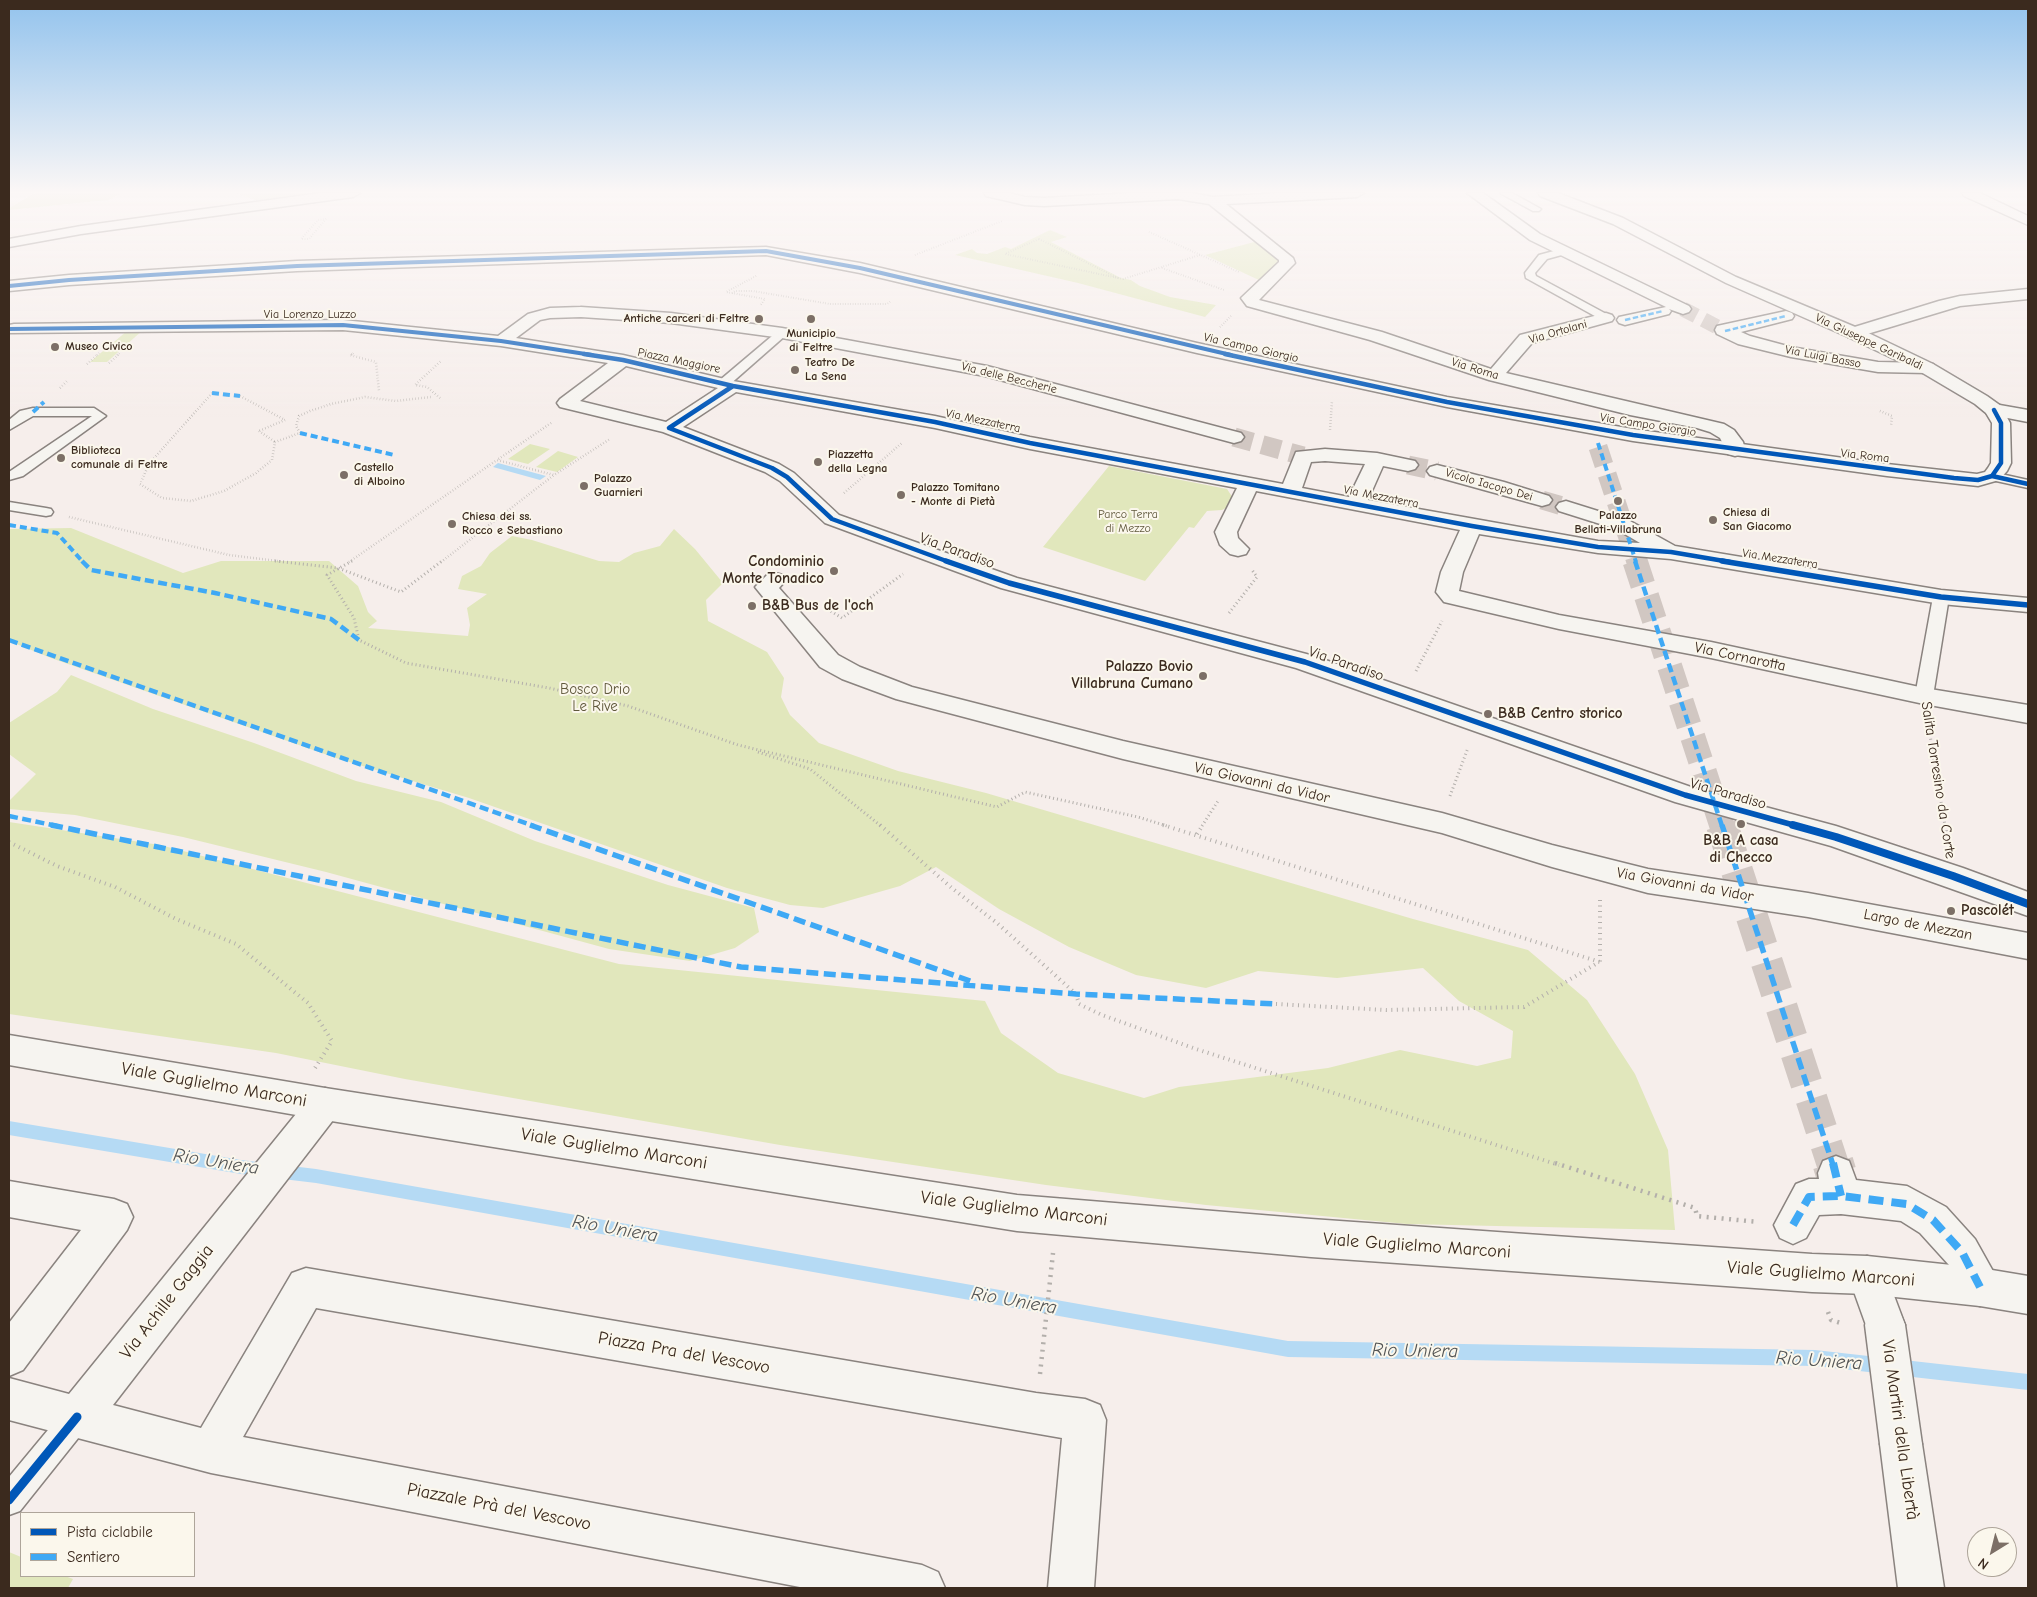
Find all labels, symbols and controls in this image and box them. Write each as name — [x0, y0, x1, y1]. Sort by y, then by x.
street label: Via Lorenzo Luzzo — [264, 308, 356, 322]
street label: Via Giuseppe Garibaldi — [1813, 311, 1925, 373]
place label: Antiche carceri di Feltre — [624, 312, 749, 326]
marker: Antiche carceri di Feltre — [753, 313, 765, 325]
marker: Municipio di Feltre — [805, 313, 817, 325]
street label: Via Ortolani — [1527, 317, 1589, 347]
place label: Municipio di Feltre — [786, 327, 836, 355]
street label: Via Campo Giorgio — [1202, 330, 1300, 366]
place label: Museo Civico — [65, 340, 132, 354]
marker: Museo Civico — [49, 341, 61, 353]
street label: Via Luigi Basso — [1784, 343, 1862, 371]
street label: Piazza Maggiore — [636, 345, 722, 377]
street label: Via Roma — [1450, 355, 1500, 383]
place label: Teatro De La Sena — [805, 356, 855, 384]
street label: Via delle Beccherie — [960, 359, 1058, 397]
marker: Teatro De La Sena — [789, 364, 801, 376]
street label: Via Mezzaterra — [944, 406, 1022, 436]
street label: Via Campo Giorgio — [1599, 410, 1697, 440]
place label: Biblioteca comunale di Feltre — [71, 444, 168, 472]
street label: Via Roma — [1840, 446, 1890, 466]
place label: Piazzetta della Legna — [828, 448, 887, 476]
marker: Biblioteca comunale di Feltre — [55, 452, 67, 464]
marker: Piazzetta della Legna — [812, 456, 824, 468]
place label: Castello di Alboino — [354, 461, 405, 489]
street label: Vicolo Iacopo Dei — [1444, 466, 1534, 504]
marker: Castello di Alboino — [338, 469, 350, 481]
place label: Palazzo Guarnieri — [594, 472, 643, 500]
marker: Palazzo Guarnieri — [578, 480, 590, 492]
place label: Palazzo Tomitano - Monte di Pietà — [911, 481, 1000, 509]
street label: Via Mezzaterra — [1342, 483, 1420, 511]
marker: Palazzo Tomitano - Monte di Pietà — [895, 489, 907, 501]
marker: Palazzo Bellati-Villabruna — [1612, 495, 1624, 507]
place label: Chiesa di San Giacomo — [1723, 506, 1792, 534]
park label: Parco Terra di Mezzo — [1098, 508, 1158, 536]
place label: Palazzo Bellati-Villabruna — [1574, 509, 1662, 537]
place label: Chiesa dei ss. Rocco e Sebastiano — [462, 510, 563, 538]
marker: Chiesa di San Giacomo — [1707, 514, 1719, 526]
marker: Chiesa dei ss. Rocco e Sebastiano — [446, 518, 458, 530]
street label: Via Paradiso — [917, 529, 997, 573]
street label: Via Mezzaterra — [1741, 546, 1819, 572]
place label: Condominio Monte Tonadico — [722, 553, 824, 588]
marker: Condominio Monte Tonadico — [828, 565, 840, 577]
place label: B&B Bus de l'och — [762, 597, 874, 615]
marker: B&B Bus de l'och — [746, 600, 758, 612]
street label: Via Cornarotta — [1693, 639, 1787, 675]
street label: Via Paradiso — [1306, 643, 1386, 685]
place label: Palazzo Bovio Villabruna Cumano — [1072, 658, 1193, 693]
marker: Palazzo Bovio Villabruna Cumano — [1197, 670, 1209, 682]
park label: Bosco Drio Le Rive — [560, 681, 630, 716]
street label: Salita Torresino da Corte — [1917, 700, 1959, 860]
place label: B&B Centro storico — [1498, 705, 1623, 723]
marker: B&B Centro storico — [1482, 708, 1494, 720]
street label: Via Giovanni da Vidor — [1192, 759, 1332, 807]
street label: Via Paradiso — [1688, 775, 1768, 813]
marker: B&B A casa di Checco — [1735, 818, 1747, 830]
place label: B&B A casa di Checco — [1703, 832, 1779, 867]
street label: Via Giovanni da Vidor — [1615, 864, 1755, 906]
place label: Pascolét — [1961, 902, 2014, 920]
marker: Pascolét — [1945, 905, 1957, 917]
street label: Largo de Mezzan — [1862, 906, 1974, 944]
street label: Viale Guglielmo Marconi — [119, 1058, 309, 1112]
street label: Viale Guglielmo Marconi — [519, 1124, 709, 1174]
water label: Rio Uniera — [172, 1144, 260, 1180]
street label: Viale Guglielmo Marconi — [919, 1187, 1109, 1231]
water label: Rio Uniera — [571, 1210, 659, 1248]
street label: Viale Guglielmo Marconi — [1322, 1229, 1512, 1263]
street label: Via Achille Gaggia — [116, 1240, 218, 1364]
street label: Viale Guglielmo Marconi — [1726, 1257, 1916, 1291]
water label: Rio Uniera — [970, 1282, 1058, 1320]
street label: Piazza Pra del Vescovo — [596, 1327, 772, 1379]
water label: Rio Uniera — [1372, 1339, 1458, 1363]
street label: Via Martiri della Libertà — [1877, 1339, 1923, 1521]
water label: Rio Uniera — [1775, 1347, 1863, 1375]
street label: Piazzale Prà del Vescovo — [405, 1479, 593, 1535]
legend — [20, 1512, 195, 1577]
text: Pista ciclabile — [67, 1523, 153, 1541]
north arrow — [1967, 1527, 2017, 1577]
text: Sentiero — [67, 1548, 120, 1566]
text: N — [1975, 1554, 1992, 1573]

